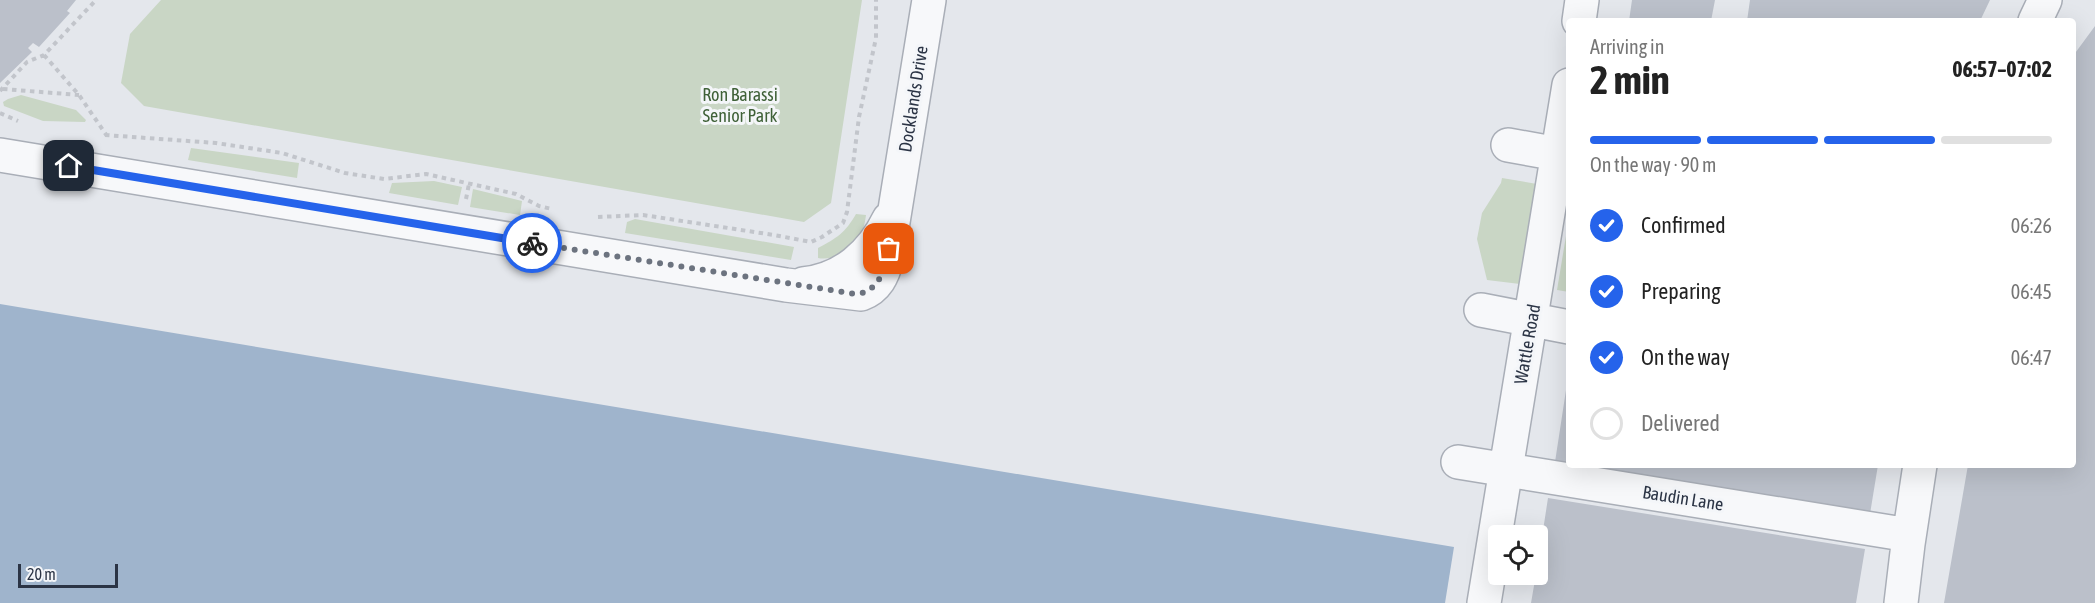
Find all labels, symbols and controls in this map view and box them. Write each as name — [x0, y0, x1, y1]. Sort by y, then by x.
text: Arriving in — [1590, 35, 1664, 58]
street label: Docklands Drive — [894, 44, 932, 154]
text: 06:57–07:02 — [1952, 56, 2052, 82]
text: 2 min — [1590, 58, 1670, 102]
park label: Ron Barassi Senior Park — [702, 84, 778, 126]
pin — [43, 140, 94, 191]
icon: home — [52, 149, 85, 182]
text: On the way · 90 m — [1590, 153, 1716, 176]
icon: check — [1590, 209, 1623, 242]
text: Confirmed — [1641, 212, 1726, 238]
courier — [502, 213, 562, 273]
text: 06:26 — [2011, 214, 2052, 237]
pin — [863, 223, 914, 274]
icon: bike — [516, 227, 549, 260]
icon: bag — [872, 232, 905, 265]
icon: check — [1590, 275, 1623, 308]
text: Preparing — [1641, 278, 1721, 304]
text: 06:45 — [2011, 280, 2052, 303]
street label: Wattle Road — [1510, 302, 1544, 386]
icon: check — [1590, 341, 1623, 374]
text: On the way — [1641, 344, 1730, 370]
text: 06:47 — [2011, 346, 2052, 369]
text: Delivered — [1641, 410, 1720, 436]
street label: Baudin Lane — [1641, 481, 1725, 515]
map controls — [1488, 525, 1548, 585]
button: locate — [1488, 525, 1548, 585]
scale bar — [18, 561, 118, 588]
text: 20 m — [27, 565, 56, 583]

